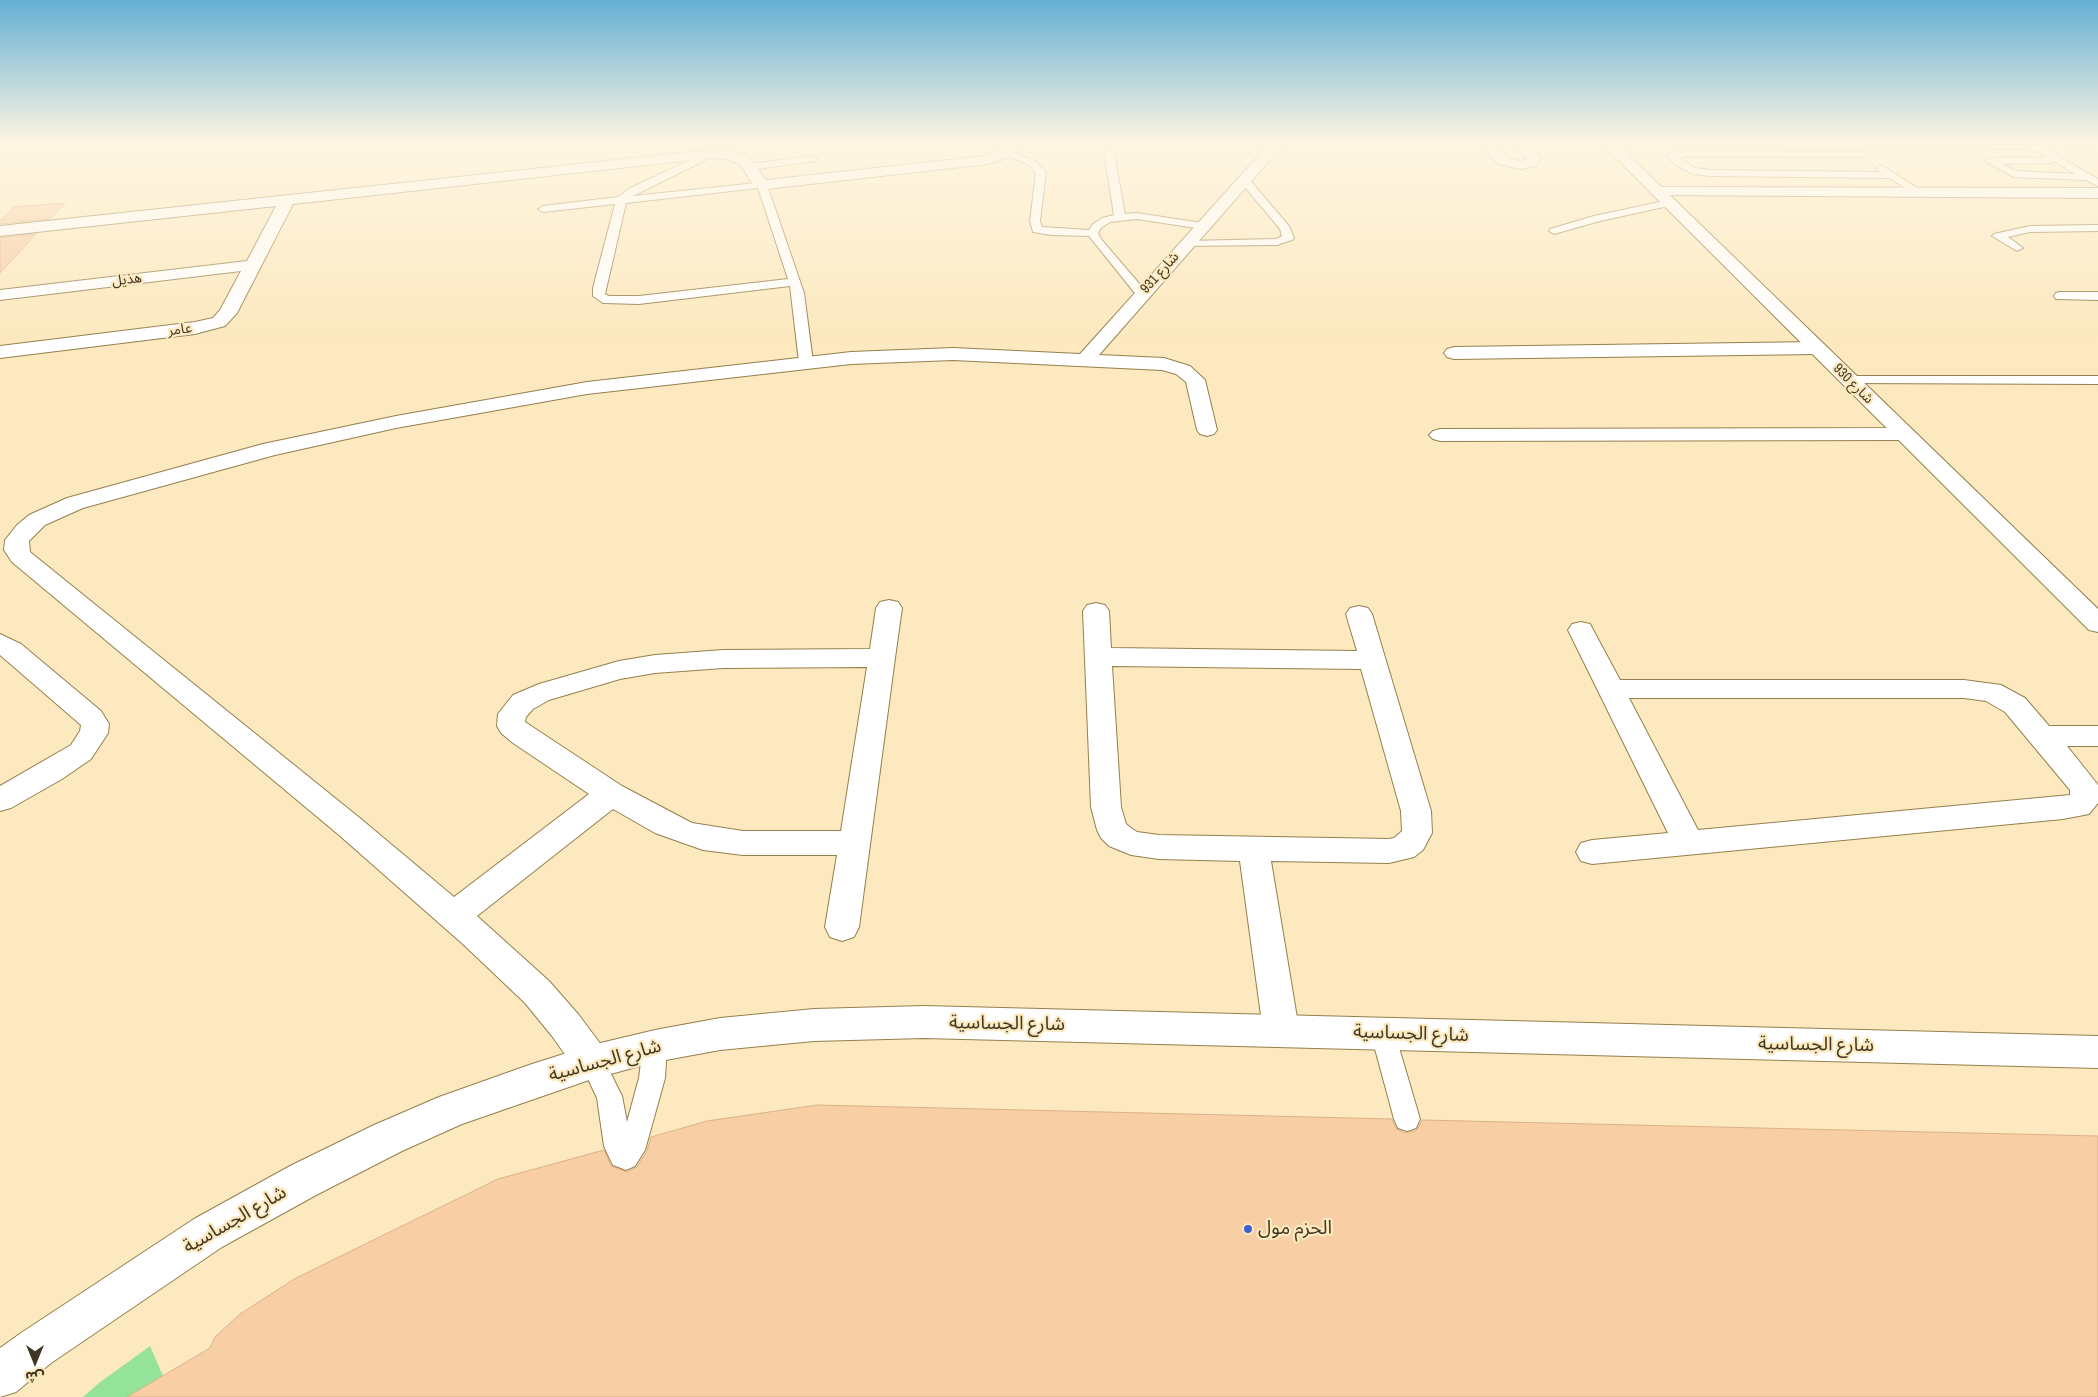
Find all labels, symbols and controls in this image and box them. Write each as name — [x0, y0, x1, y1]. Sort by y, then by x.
street label: شارع 931 — [1137, 249, 1183, 297]
street label: هذيل — [111, 270, 143, 290]
street label: عامر — [167, 320, 193, 340]
street label: شارع 930 — [1830, 361, 1876, 407]
street label: شارع الجساسية — [949, 1012, 1065, 1036]
street label: شارع الجساسية — [1353, 1021, 1469, 1047]
street label: شارع الجساسية — [1758, 1033, 1874, 1057]
street label: شارع الجساسية — [546, 1035, 664, 1087]
street label: شارع الجساسية — [179, 1181, 291, 1259]
place label: الحزم مول — [1258, 1218, 1332, 1240]
marker: الحزم مول — [1242, 1223, 1254, 1235]
north arrow — [10, 1337, 60, 1387]
text: ش — [25, 1368, 45, 1386]

